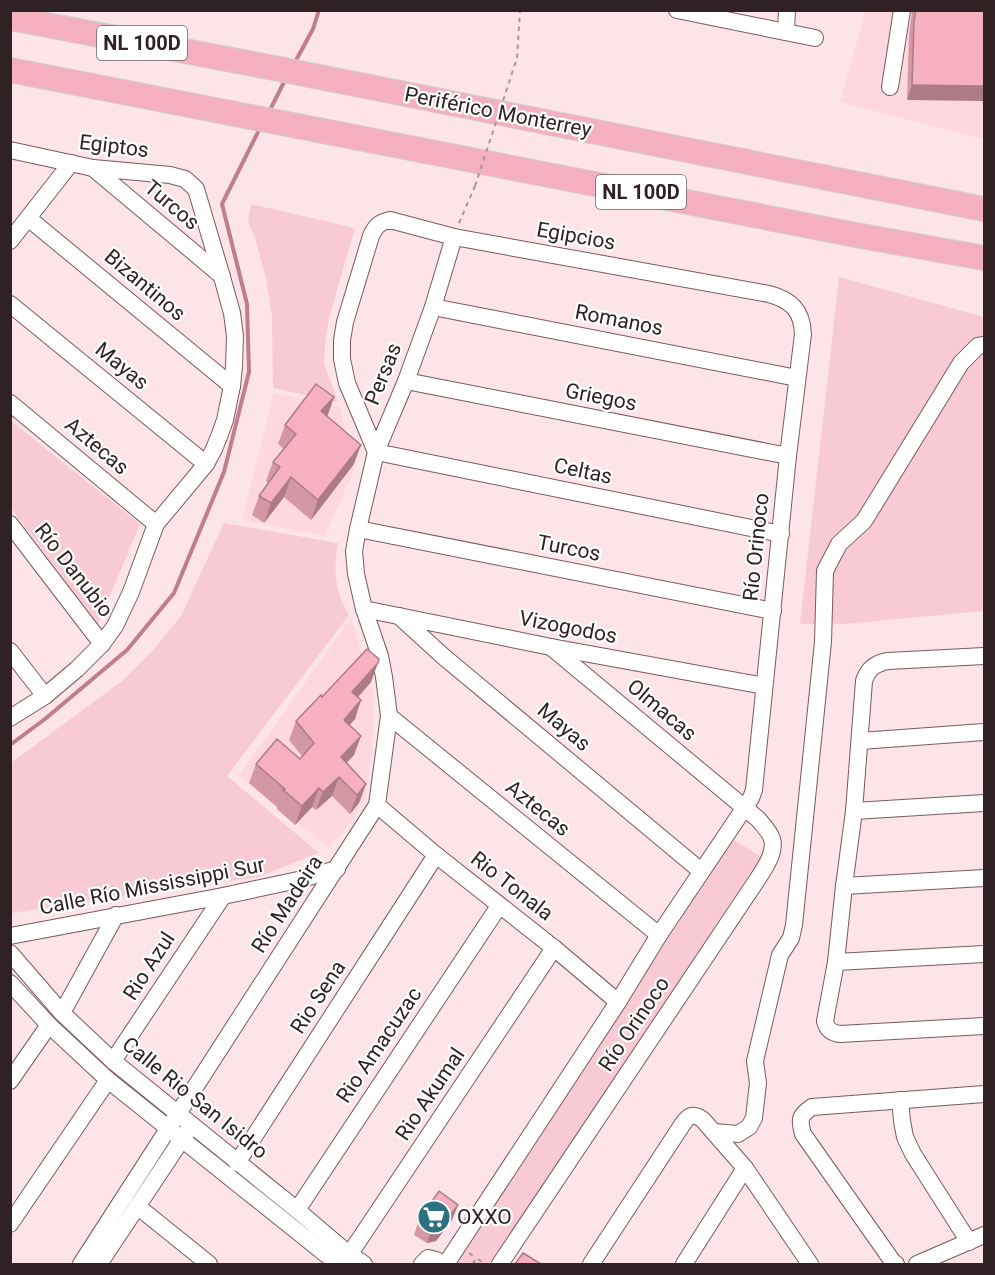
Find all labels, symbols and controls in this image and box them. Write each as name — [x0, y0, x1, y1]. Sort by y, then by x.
road number: NL 100D — [97, 26, 187, 60]
street label: Periférico Monterrey — [402, 82, 594, 142]
street label: Egiptos — [78, 130, 150, 162]
street label: Turcos — [140, 175, 204, 235]
road number: NL 100D — [596, 175, 686, 209]
street label: Egipcios — [535, 217, 617, 255]
street label: Bizantinos — [100, 244, 190, 326]
street label: Romanos — [573, 300, 665, 340]
street label: Mayas — [90, 337, 154, 395]
street label: Persas — [360, 340, 406, 408]
street label: Griegos — [563, 378, 639, 416]
street label: Aztecas — [60, 413, 134, 479]
street label: Celtas — [552, 453, 614, 489]
street label: Río Orinoco — [738, 492, 774, 602]
street label: Río Danubio — [30, 518, 118, 622]
street label: Turcos — [535, 530, 603, 566]
street label: Vizogodos — [517, 606, 619, 648]
street label: Olmacas — [623, 674, 701, 746]
street label: Mayas — [533, 698, 595, 756]
street label: Aztecas — [501, 775, 575, 841]
street label: Rio Tonala — [466, 846, 558, 926]
street label: Río Madeira — [247, 851, 327, 957]
street label: Calle Río Mississippi Sur — [37, 852, 267, 920]
street label: Rio Azul — [118, 928, 180, 1004]
street label: Rio Sena — [286, 956, 350, 1038]
street label: Río Orinoco — [594, 972, 674, 1076]
street label: Rio Amacuzac — [332, 983, 426, 1107]
street label: Calle Rio San Isidro — [118, 1032, 272, 1164]
street label: Rio Akumal — [390, 1043, 470, 1145]
supermarket icon: OXXO — [416, 1199, 452, 1235]
place label: OXXO — [457, 1205, 512, 1229]

